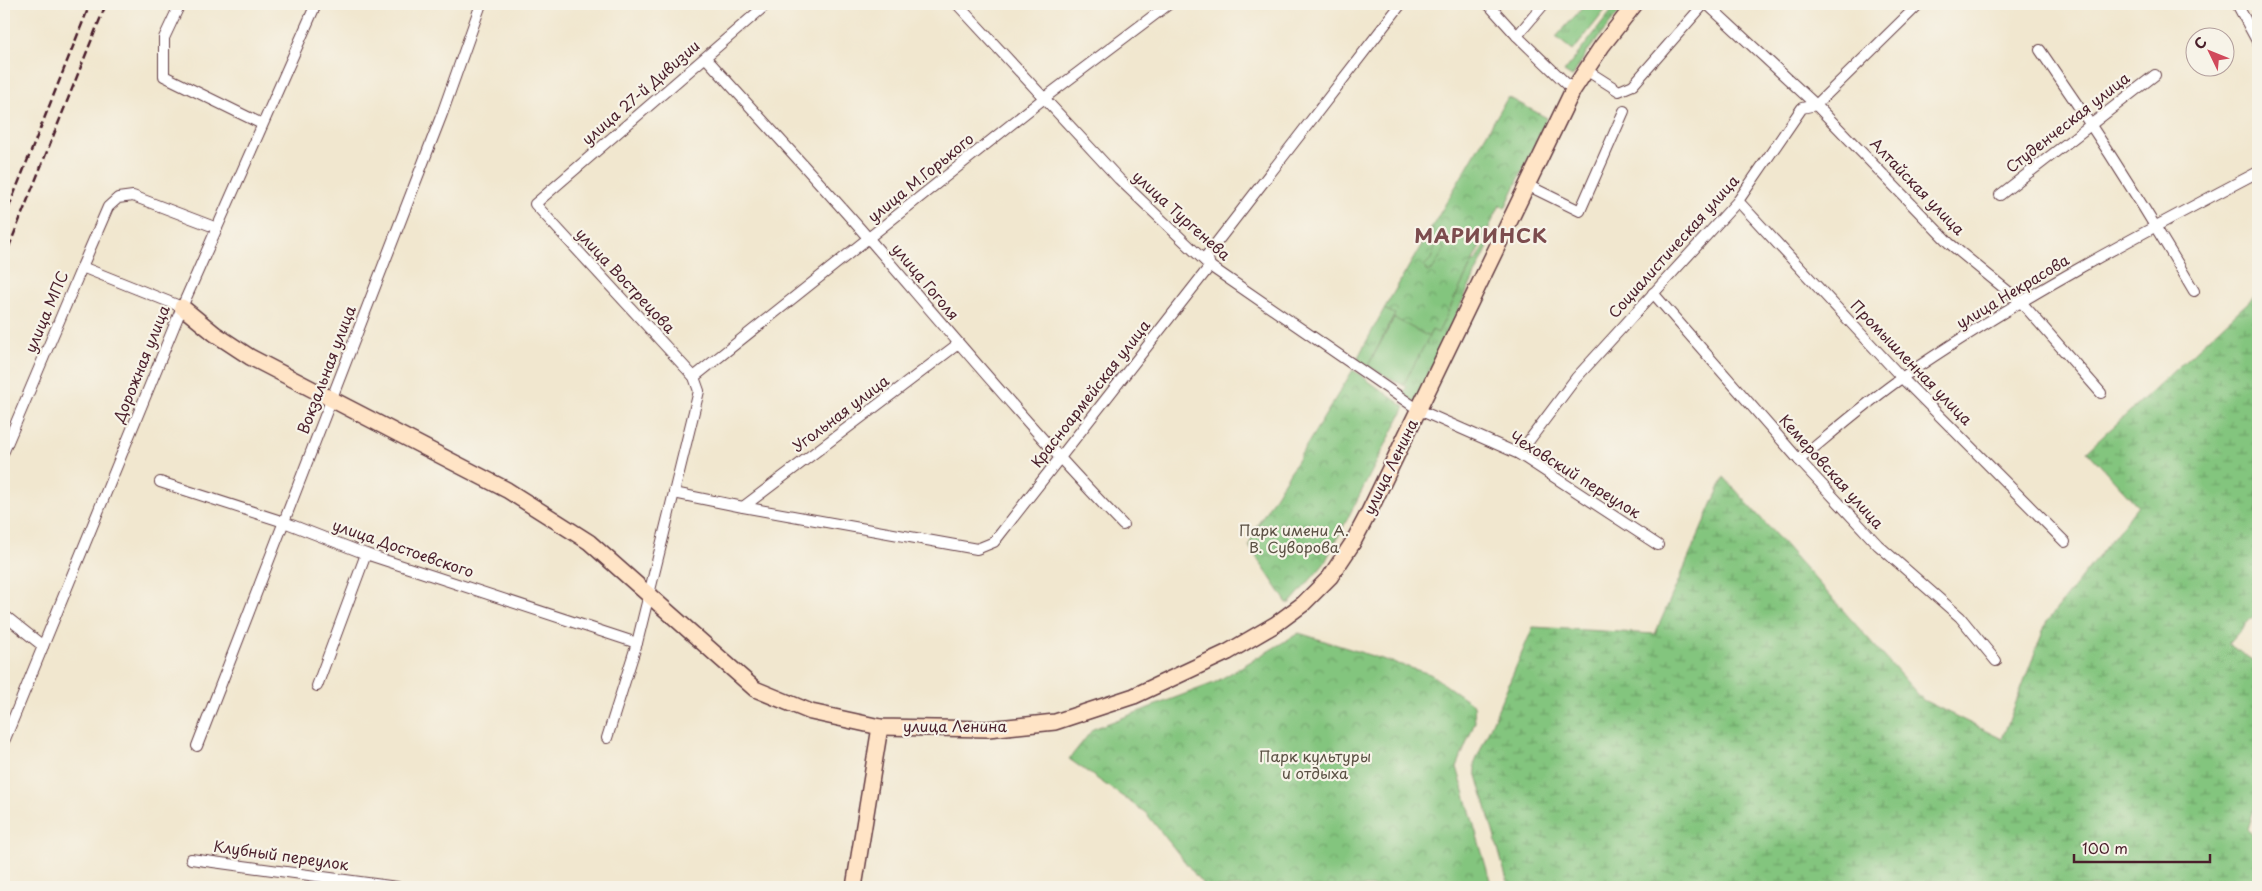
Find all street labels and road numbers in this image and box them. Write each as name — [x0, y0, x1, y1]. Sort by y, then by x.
street label: улица 27-й Дивизии — [576, 34, 704, 150]
street label: Студенческая улица — [2000, 66, 2135, 178]
street label: улица М.Горького — [862, 127, 978, 227]
street label: Алтайская улица — [1865, 132, 1971, 240]
street label: улица Тургенева — [1128, 164, 1237, 266]
street label: Социалистическая улица — [1602, 169, 1744, 323]
street label: улица Вострецова — [571, 222, 682, 338]
street label: улица Гоголя — [887, 237, 965, 325]
street label: улица Некрасова — [1951, 247, 2074, 334]
street label: улица МПС — [18, 267, 73, 356]
street label: Промышленная улица — [1846, 294, 1979, 430]
street label: Дорожная улица — [106, 301, 175, 427]
street label: Вокзальная улица — [291, 301, 361, 437]
street label: Красноармейская улица — [1025, 314, 1155, 472]
street label: Угольная улица — [787, 368, 894, 457]
street label: Кемеровская улица — [1774, 409, 1890, 534]
street label: улица Ленина — [1356, 414, 1423, 518]
street label: Чеховский переулок — [1506, 424, 1646, 523]
street label: улица Достоевского — [330, 513, 477, 583]
street label: улица Ленина — [903, 714, 1008, 737]
street label: Клубный переулок — [212, 834, 350, 875]

